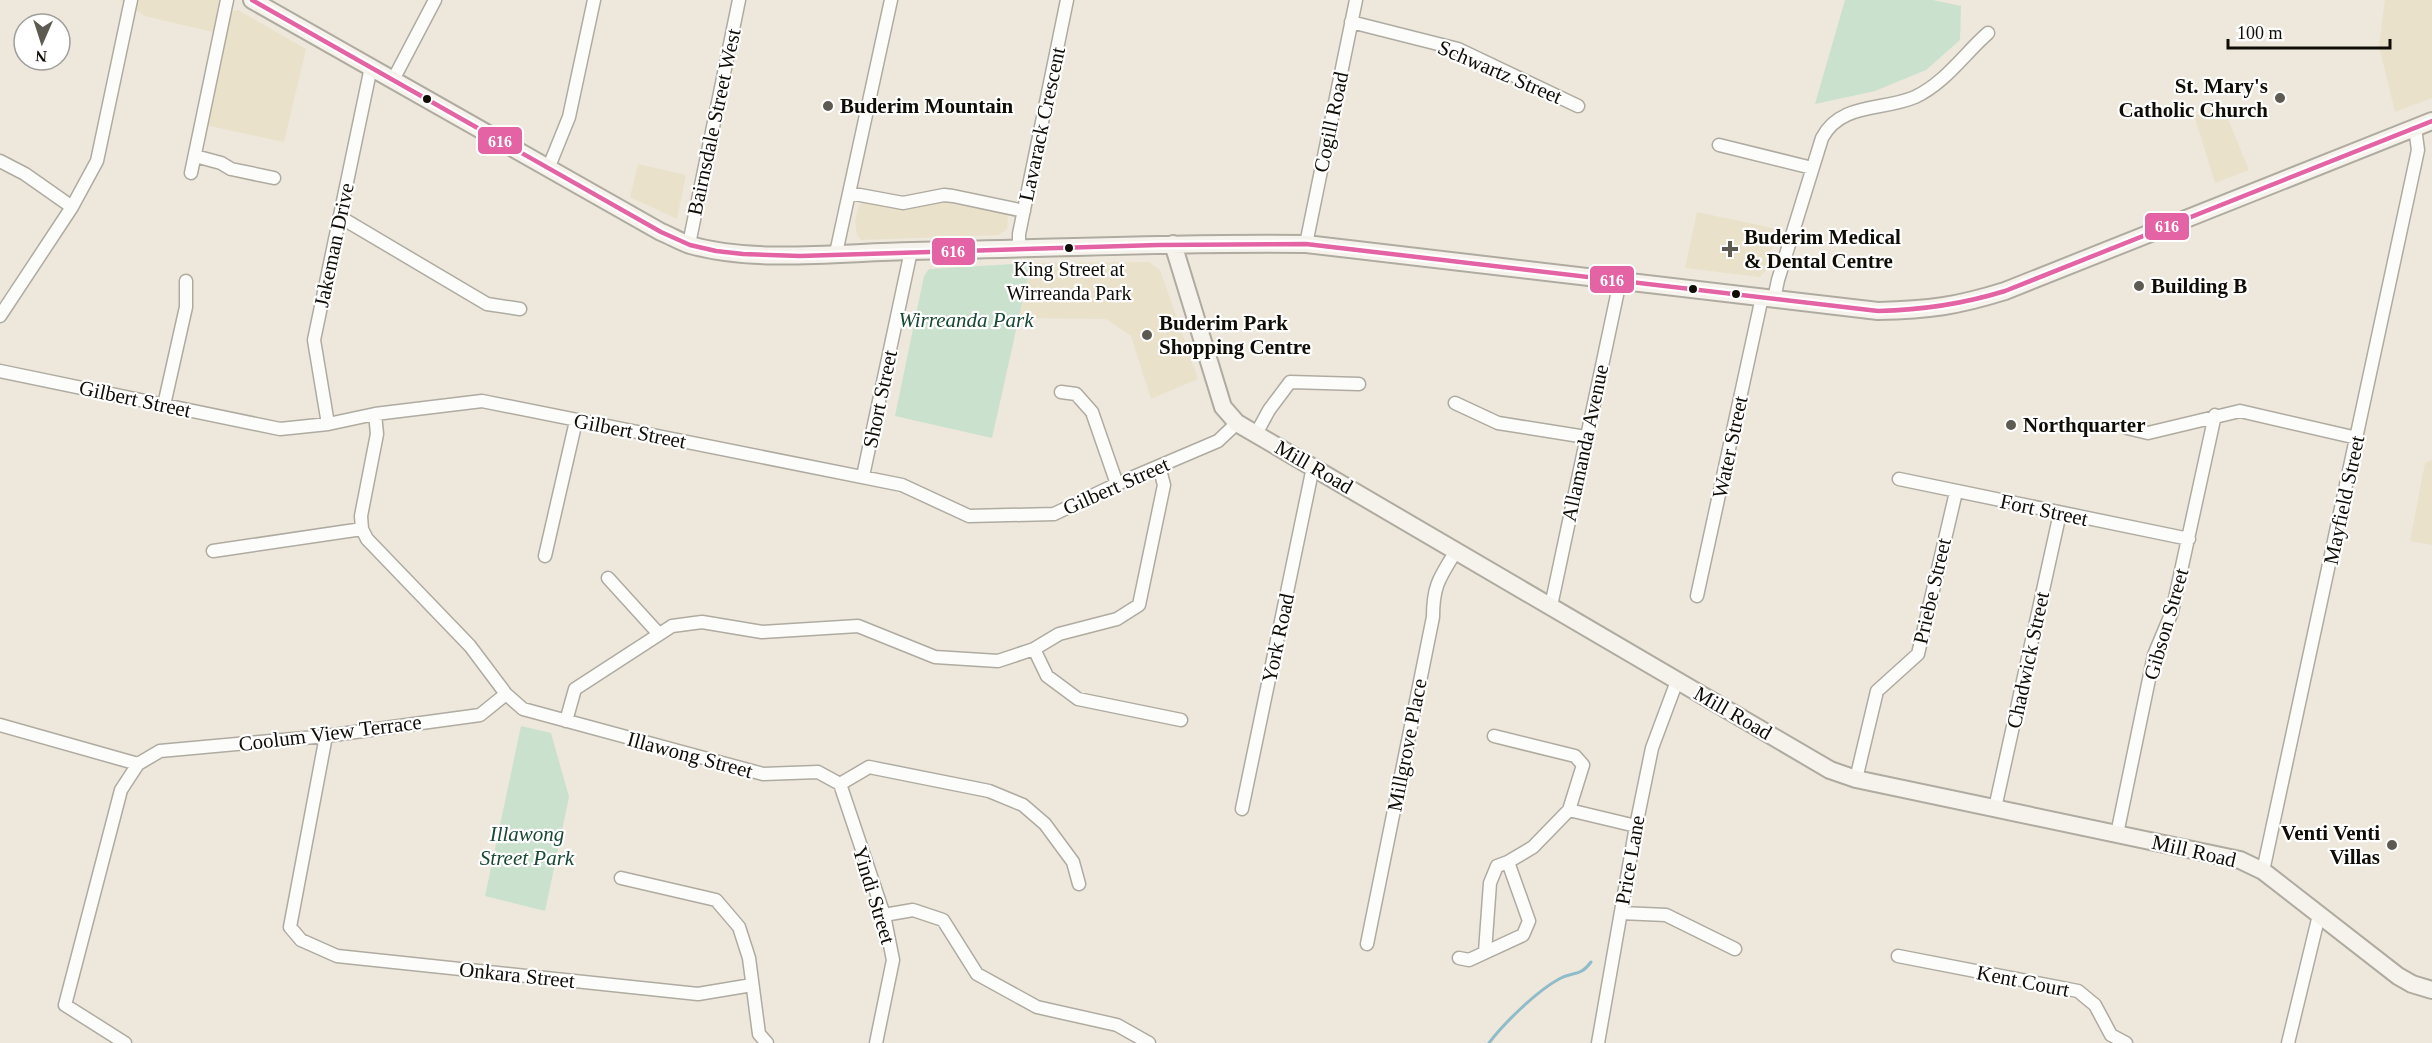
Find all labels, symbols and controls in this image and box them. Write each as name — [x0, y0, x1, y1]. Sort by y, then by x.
north arrow — [12, 12, 72, 72]
scale bar — [2228, 12, 2390, 50]
text: 100 m — [2237, 23, 2283, 43]
street label: Bairnsdale Street West — [682, 26, 746, 218]
street label: Schwartz Street — [1434, 35, 1566, 109]
street label: Lavarack Crescent — [1014, 45, 1070, 203]
text: N — [35, 48, 47, 65]
street label: Cogill Road — [1309, 69, 1353, 174]
place label: St. Mary's Catholic Church — [2118, 74, 2268, 122]
marker: St. Mary's Catholic Church — [2273, 91, 2287, 105]
unlabelled marker — [421, 93, 433, 105]
place label: Buderim Mountain — [840, 94, 1014, 118]
marker: Buderim Mountain — [821, 99, 835, 113]
line badge: 616 — [477, 126, 523, 155]
text: 616 — [488, 133, 512, 150]
street label: Jakeman Drive — [309, 181, 359, 309]
line badge: 616 — [2144, 212, 2190, 241]
text: 616 — [2155, 218, 2179, 235]
place label: Buderim Medical & Dental Centre — [1744, 225, 1901, 273]
line badge: 616 — [931, 237, 976, 266]
marker: Buderim Medical & Dental Centre — [1721, 240, 1739, 258]
marker: King Street at Wirreanda Park — [1063, 242, 1075, 254]
text: 616 — [941, 243, 965, 260]
place label: King Street at Wirreanda Park — [1006, 258, 1132, 304]
line badge: 616 — [1589, 265, 1635, 294]
text: 616 — [1600, 272, 1624, 289]
place label: Building B — [2151, 274, 2247, 298]
marker: Building B — [2132, 279, 2146, 293]
unlabelled marker — [1687, 283, 1699, 295]
unlabelled marker — [1730, 288, 1742, 300]
park label: Wirreanda Park — [898, 308, 1034, 332]
place label: Buderim Park Shopping Centre — [1159, 311, 1311, 359]
marker: Buderim Park Shopping Centre — [1140, 328, 1154, 342]
street label: Short Street — [858, 348, 902, 450]
street label: Allamanda Avenue — [1557, 362, 1613, 524]
street label: Gilbert Street — [77, 375, 193, 423]
street label: Water Street — [1707, 394, 1753, 500]
street label: Gilbert Street — [572, 408, 688, 454]
place label: Northquarter — [2023, 413, 2145, 437]
marker: Northquarter — [2004, 418, 2018, 432]
street label: Mayfield Street — [2319, 433, 2369, 567]
street label: Mill Road — [1271, 435, 1358, 499]
street label: Gilbert Street — [1059, 452, 1173, 520]
street label: Fort Street — [1998, 489, 2090, 531]
street label: Priebe Street — [1908, 536, 1956, 646]
street label: Gibson Street — [2139, 565, 2193, 683]
street label: Chadwick Street — [2002, 589, 2054, 731]
street label: York Road — [1257, 591, 1299, 685]
street label: Millgrove Place — [1382, 677, 1432, 813]
street label: Mill Road — [1690, 681, 1777, 745]
street label: Coolum View Terrace — [237, 710, 423, 756]
street label: Illawong Street — [625, 727, 756, 783]
street label: Price Lane — [1610, 813, 1650, 907]
place label: Venti Venti Villas — [2281, 821, 2380, 869]
park label: Illawong Street Park — [480, 822, 575, 870]
street label: Mill Road — [2150, 830, 2239, 872]
marker: Venti Venti Villas — [2385, 838, 2399, 852]
street label: Yindi Street — [848, 843, 900, 947]
street label: Onkara Street — [458, 957, 576, 993]
street label: Kent Court — [1975, 960, 2072, 1002]

